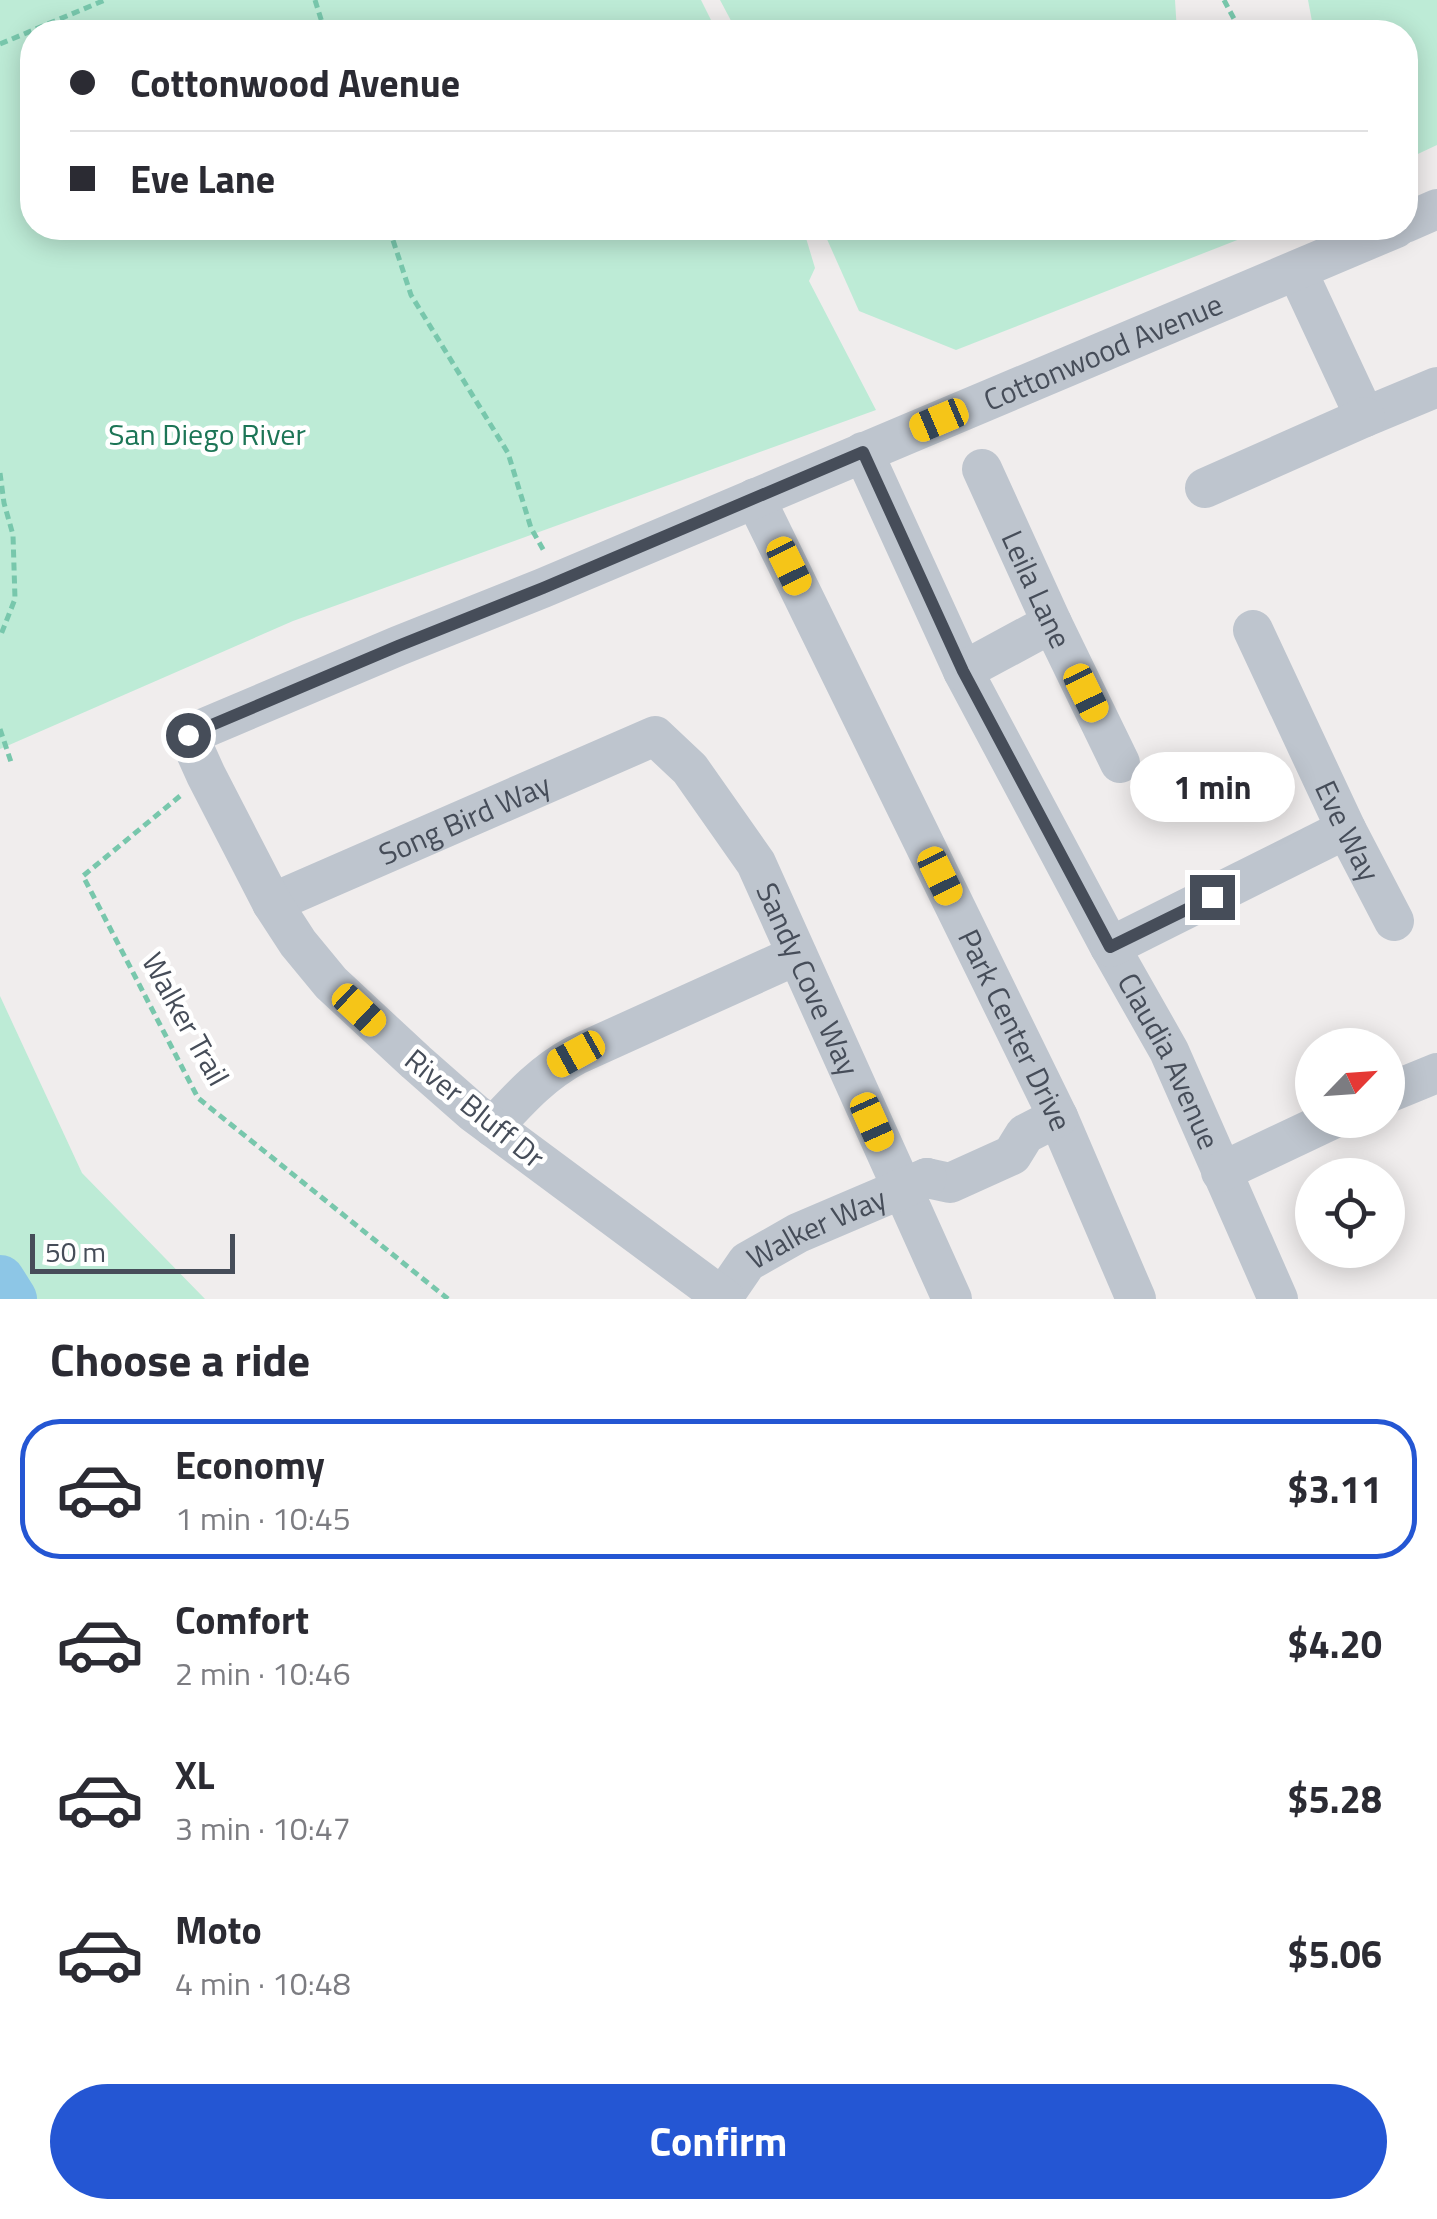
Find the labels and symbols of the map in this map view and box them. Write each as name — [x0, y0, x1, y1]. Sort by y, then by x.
street label: Cottonwood Avenue — [976, 281, 1229, 423]
car — [906, 394, 972, 446]
park label: San Diego River — [108, 411, 306, 457]
street label: Leila Lane — [990, 523, 1084, 656]
car — [762, 532, 816, 600]
car — [1059, 659, 1113, 727]
route start — [166, 713, 211, 758]
callout: 1 min — [1130, 752, 1294, 822]
street label: Song Bird Way — [371, 761, 558, 877]
street label: Eve Way — [1303, 773, 1392, 889]
car — [913, 842, 967, 910]
street label: Sandy Cove Way — [745, 875, 872, 1083]
route end — [1190, 875, 1235, 920]
street label: Park Center Drive — [946, 921, 1084, 1138]
street label: Walker Trail — [130, 944, 242, 1094]
street label: Claudia Avenue — [1106, 964, 1232, 1156]
car — [327, 979, 391, 1041]
car — [542, 1026, 610, 1082]
north arrow — [1295, 1028, 1405, 1138]
street label: River Bluff Dr — [395, 1037, 555, 1179]
car — [846, 1088, 898, 1156]
street label: Walker Way — [738, 1175, 893, 1281]
scale bar — [30, 1229, 235, 1274]

